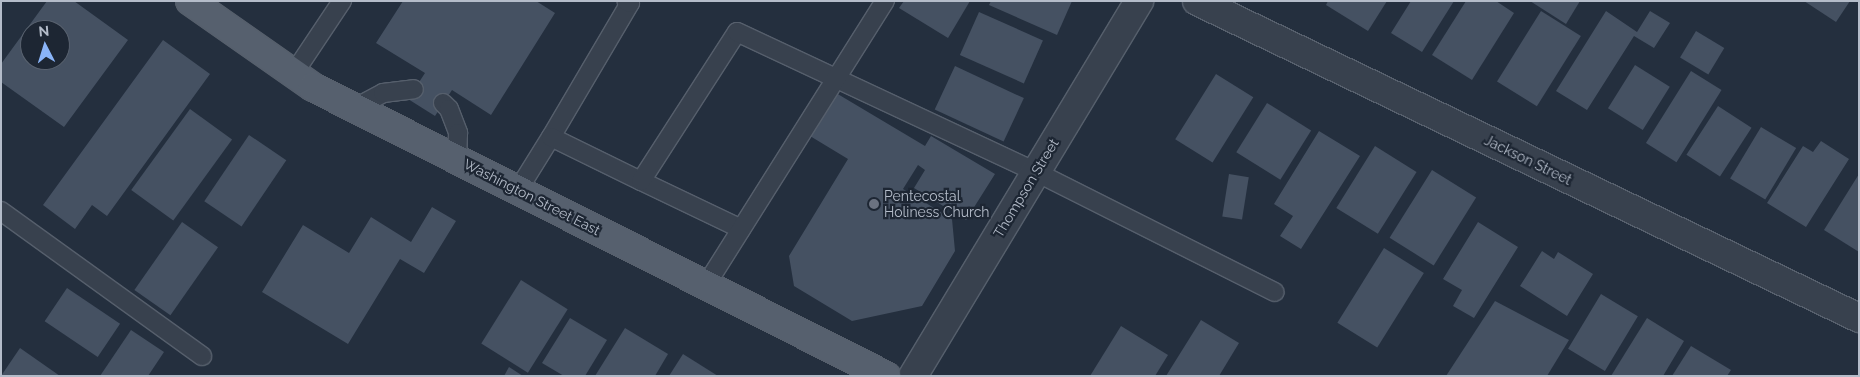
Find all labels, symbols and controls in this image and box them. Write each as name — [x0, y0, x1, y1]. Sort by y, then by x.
north arrow — [20, 20, 70, 70]
text: N — [38, 23, 50, 39]
street label: Jackson Street — [1482, 132, 1574, 188]
street label: Thompson Street — [990, 136, 1062, 240]
street label: Washington Street East — [461, 155, 603, 239]
place label: Pentecostal Holiness Church — [884, 188, 989, 220]
marker: Pentecostal Holiness Church — [868, 198, 880, 210]

